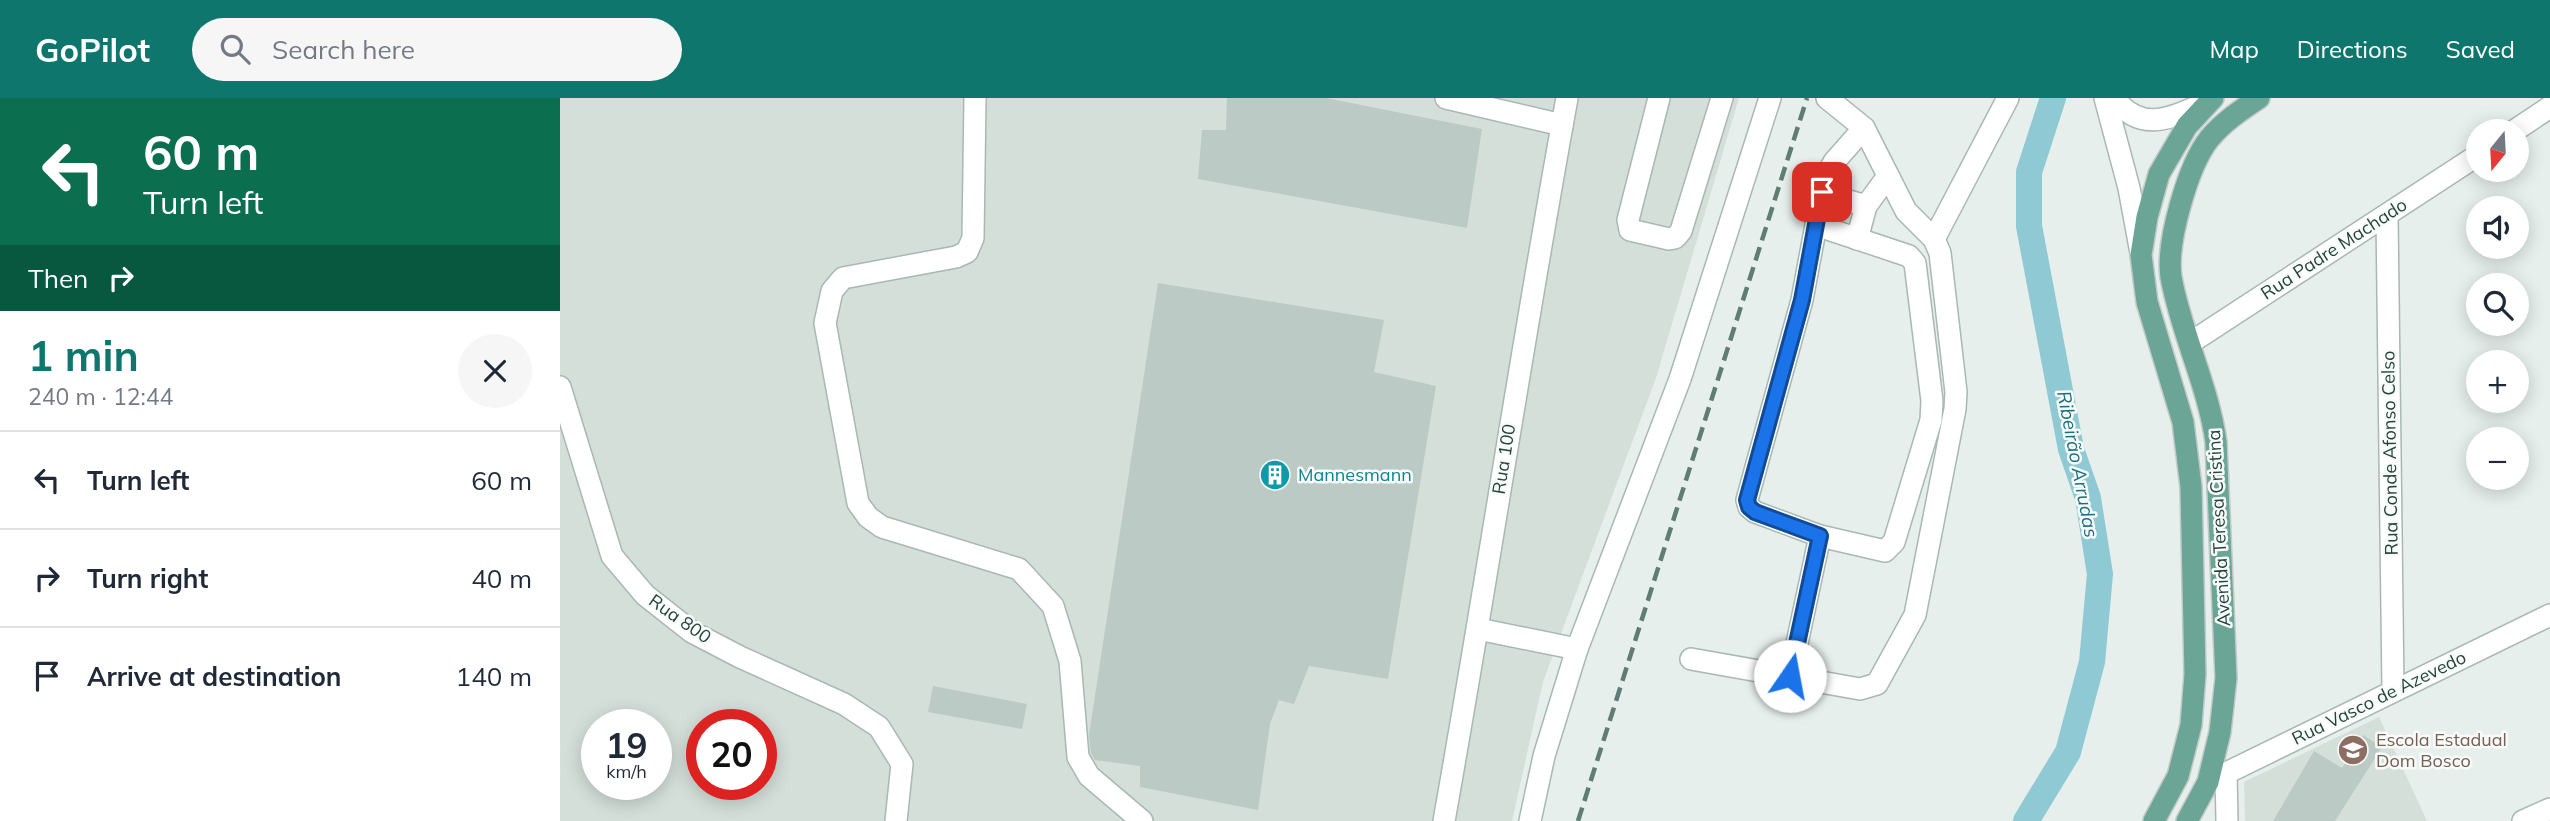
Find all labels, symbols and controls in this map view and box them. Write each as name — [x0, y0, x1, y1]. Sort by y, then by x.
search box — [192, 18, 682, 81]
text: GoPilot — [35, 29, 150, 70]
icon: search — [216, 30, 254, 68]
text: Search here — [272, 33, 415, 66]
text: Map — [2209, 34, 2259, 64]
text: Directions — [2297, 34, 2408, 64]
text: Saved — [2446, 34, 2515, 64]
north arrow — [2466, 119, 2529, 182]
map controls — [2466, 119, 2529, 490]
text: 60 m — [143, 121, 259, 182]
icon: left — [28, 126, 119, 217]
pin — [1792, 162, 1852, 222]
icon: arrive — [1803, 173, 1841, 211]
text: Turn left — [143, 182, 263, 222]
street label: Rua Padre Machado — [2256, 193, 2411, 304]
button: sound — [2466, 196, 2529, 259]
icon: right — [102, 259, 140, 297]
text: Then — [28, 262, 88, 295]
button: search — [2466, 273, 2529, 336]
text: 1 min — [28, 329, 139, 382]
button: close — [458, 334, 532, 408]
street label: Rua Conde Afonso Celso — [2376, 350, 2403, 556]
button: + — [2466, 350, 2529, 413]
text: 240 m · 12:44 — [28, 382, 173, 411]
water label: Ribeirão Arrudas — [2052, 389, 2104, 539]
street label: Rua 100 — [1487, 422, 1520, 496]
button: − — [2466, 427, 2529, 490]
street label: Avenida Teresa Cristina — [2202, 429, 2235, 627]
building icon: Mannesmann — [1258, 458, 1292, 492]
icon: left — [28, 461, 66, 499]
place label: Mannesmann — [1298, 463, 1412, 486]
text: Turn left — [87, 464, 189, 497]
text: 60 m — [471, 464, 532, 497]
icon: right — [28, 559, 66, 597]
text: Turn right — [87, 562, 208, 595]
text: 40 m — [471, 562, 532, 595]
street label: Rua 800 — [645, 589, 716, 648]
position arrow — [1753, 639, 1827, 713]
street label: Rua Vasco de Azevedo — [2288, 645, 2470, 750]
icon: arrive — [28, 657, 66, 695]
text: Arrive at destination — [87, 660, 342, 693]
text: 140 m — [456, 660, 532, 693]
speed limit sign: 20 — [686, 709, 777, 800]
text: 19 — [605, 723, 648, 767]
place label: Escola Estadual Dom Bosco — [2376, 728, 2507, 772]
school or university icon: Escola Estadual Dom Bosco — [2336, 733, 2370, 767]
text: km/h — [606, 760, 647, 783]

